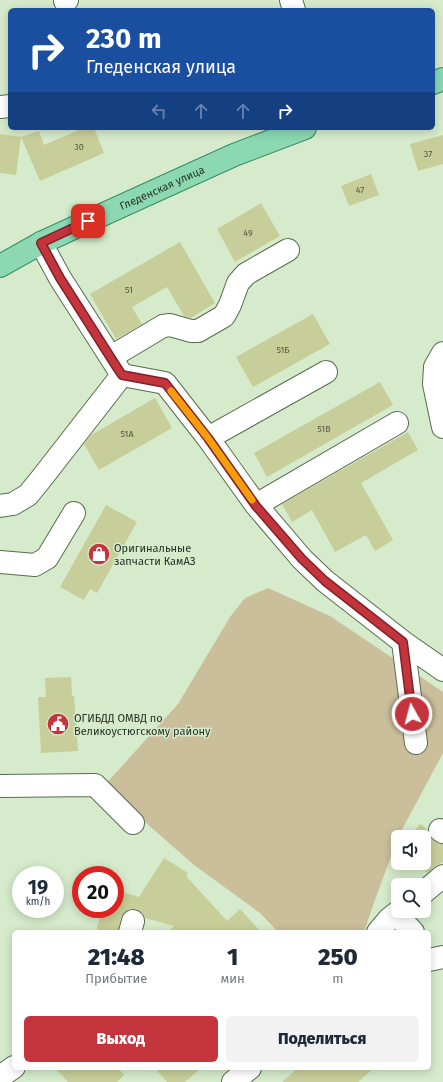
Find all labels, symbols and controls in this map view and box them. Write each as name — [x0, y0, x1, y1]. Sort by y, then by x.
text: 230 m — [86, 22, 162, 55]
icon: right — [20, 24, 72, 76]
text: Гледенская улица — [86, 56, 236, 78]
icon: left — [148, 100, 170, 122]
icon: ahead — [190, 100, 212, 122]
icon: ahead — [232, 100, 254, 122]
icon: right — [274, 100, 296, 122]
house number: 30 — [74, 142, 84, 152]
house number: 37 — [424, 149, 432, 159]
street label: Гледенская улица — [117, 163, 206, 213]
house number: 47 — [356, 185, 364, 195]
pin — [71, 204, 105, 238]
icon: arrive — [77, 210, 99, 232]
house number: 49 — [243, 228, 253, 238]
house number: 51 — [125, 285, 133, 295]
house number: 51Б — [276, 345, 290, 355]
house number: 51В — [317, 424, 331, 434]
house number: 51А — [120, 429, 134, 439]
shop icon: Оригинальные запчасти КамАЗ — [86, 541, 112, 567]
place label: Оригинальные запчасти КамАЗ — [114, 542, 196, 568]
position arrow — [391, 693, 433, 735]
public building icon: ОГИБДД ОМВД по Великоустюгскому району — [45, 711, 71, 737]
place label: ОГИБДД ОМВД по Великоустюгскому району — [74, 712, 211, 738]
map controls — [391, 830, 431, 918]
button: sound — [391, 830, 431, 870]
speed limit sign: 20 — [72, 866, 124, 918]
text: 19 — [28, 875, 48, 899]
button: search — [391, 878, 431, 918]
text: km/h — [26, 896, 50, 908]
text: 21:48 — [88, 943, 145, 971]
text: 1 — [227, 943, 238, 971]
text: 250 — [318, 943, 358, 971]
text: Прибытие — [85, 971, 147, 986]
text: мин — [220, 971, 245, 986]
text: m — [332, 971, 343, 986]
button: Выход — [24, 1016, 218, 1062]
button: Поделиться — [226, 1016, 419, 1062]

